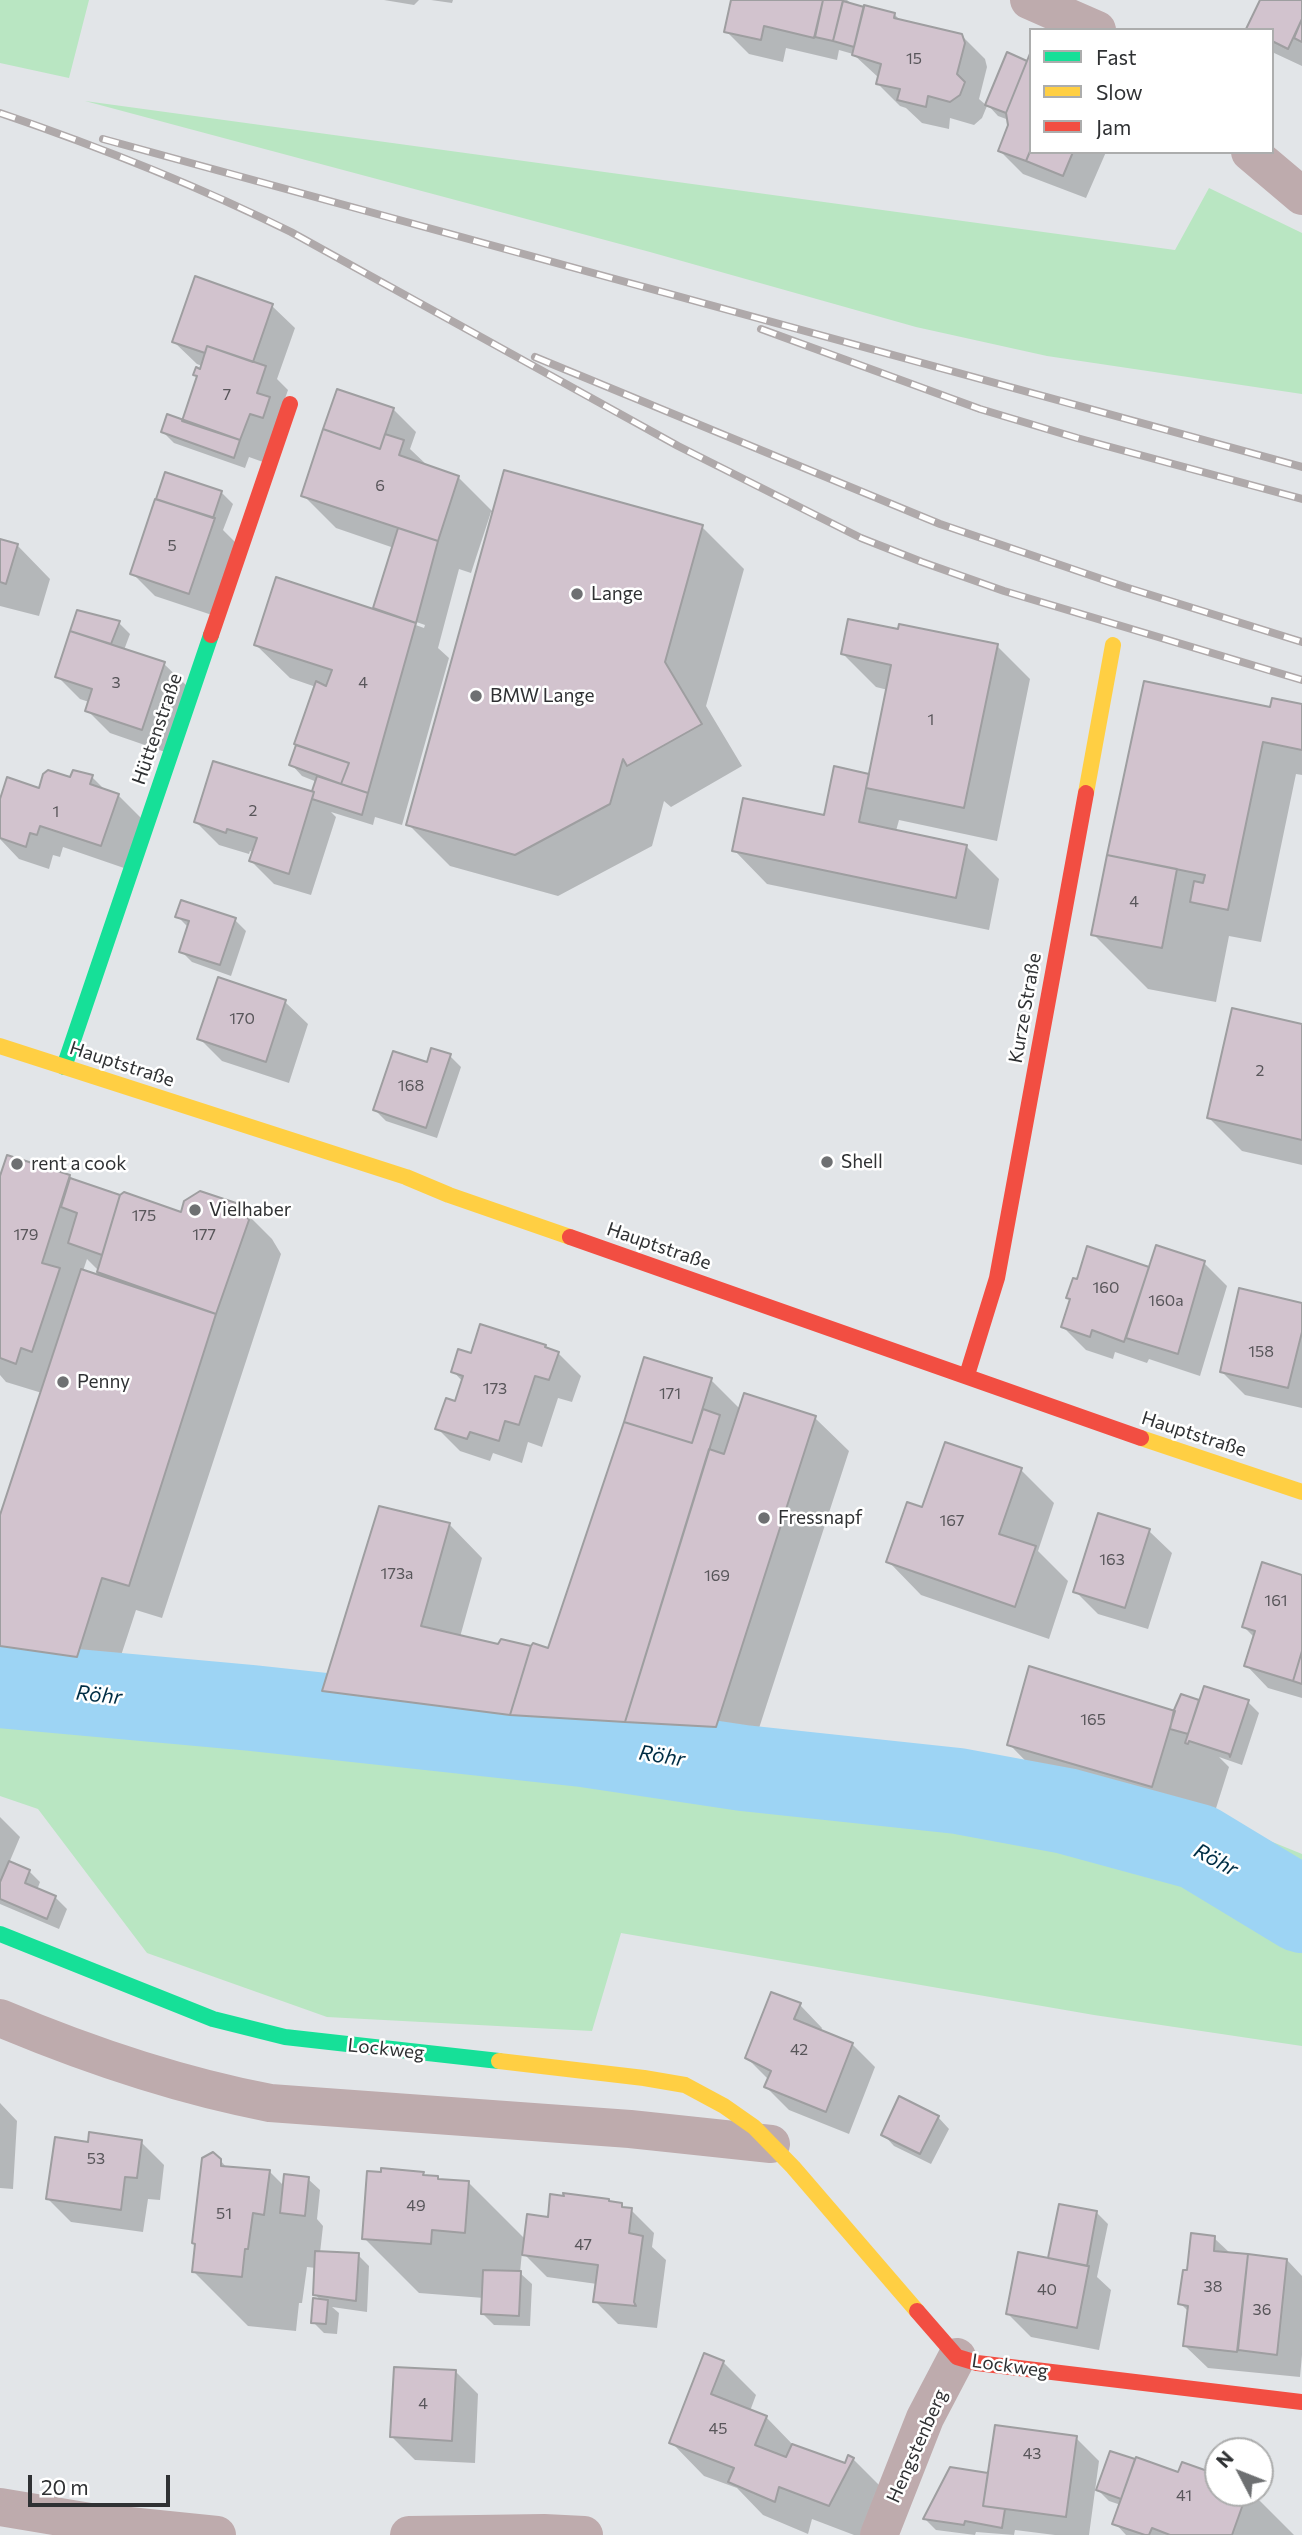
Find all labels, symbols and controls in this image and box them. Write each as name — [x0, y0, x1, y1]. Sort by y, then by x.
legend — [1029, 28, 1274, 154]
text: Fast — [1096, 44, 1137, 69]
house number: 15 — [906, 49, 922, 69]
text: Slow — [1096, 79, 1143, 104]
text: Jam — [1096, 114, 1131, 139]
house number: 7 — [223, 385, 231, 405]
house number: 6 — [375, 476, 385, 496]
house number: 5 — [167, 536, 177, 556]
place label: Lange — [591, 583, 643, 605]
marker: Lange — [569, 586, 585, 602]
street label: Hüttenstraße — [127, 670, 187, 788]
house number: 3 — [111, 673, 121, 693]
house number: 4 — [358, 673, 368, 693]
place label: BMW Lange — [490, 685, 594, 707]
marker: BMW Lange — [468, 688, 484, 704]
house number: 1 — [928, 710, 934, 730]
house number: 2 — [249, 801, 257, 821]
house number: 1 — [53, 802, 59, 822]
house number: 4 — [1129, 892, 1139, 912]
street label: Kurze Straße — [1004, 951, 1046, 1065]
house number: 170 — [229, 1009, 255, 1029]
street label: Hauptstraße — [67, 1036, 177, 1092]
house number: 2 — [1256, 1061, 1264, 1081]
house number: 168 — [398, 1076, 424, 1096]
place label: Shell — [841, 1151, 883, 1173]
place label: rent a cook — [31, 1153, 127, 1175]
marker: Shell — [819, 1154, 835, 1170]
marker: rent a cook — [9, 1156, 25, 1172]
place label: Vielhaber — [209, 1199, 291, 1221]
marker: Vielhaber — [187, 1202, 203, 1218]
house number: 175 — [132, 1206, 156, 1226]
street label: Hauptstraße — [604, 1217, 714, 1275]
house number: 179 — [14, 1225, 38, 1245]
house number: 177 — [192, 1225, 216, 1245]
house number: 160 — [1093, 1278, 1119, 1298]
house number: 160a — [1148, 1291, 1184, 1311]
house number: 158 — [1248, 1342, 1274, 1362]
place label: Penny — [77, 1371, 130, 1393]
marker: Penny — [55, 1374, 71, 1390]
house number: 173 — [483, 1379, 507, 1399]
house number: 171 — [659, 1384, 681, 1404]
street label: Hauptstraße — [1139, 1406, 1249, 1462]
place label: Fressnapf — [778, 1507, 863, 1529]
marker: Fressnapf — [756, 1510, 772, 1526]
house number: 167 — [940, 1511, 964, 1531]
house number: 163 — [1099, 1550, 1125, 1570]
house number: 173a — [381, 1564, 413, 1584]
house number: 169 — [704, 1566, 730, 1586]
house number: 161 — [1264, 1591, 1288, 1611]
water label: Röhr — [75, 1680, 123, 1710]
house number: 165 — [1080, 1710, 1106, 1730]
water label: Röhr — [637, 1740, 687, 1772]
water label: Röhr — [1190, 1838, 1242, 1882]
street label: Lockweg — [346, 2034, 426, 2064]
house number: 42 — [790, 2040, 808, 2060]
house number: 53 — [87, 2149, 105, 2169]
house number: 49 — [406, 2196, 426, 2216]
house number: 51 — [216, 2204, 232, 2224]
house number: 47 — [574, 2235, 592, 2255]
house number: 38 — [1204, 2277, 1222, 2297]
house number: 40 — [1037, 2280, 1057, 2300]
house number: 36 — [1253, 2300, 1271, 2320]
street label: Lockweg — [970, 2349, 1050, 2383]
street label: Hengstenberg — [882, 2386, 952, 2506]
house number: 4 — [418, 2394, 428, 2414]
house number: 45 — [709, 2419, 727, 2439]
north arrow — [1204, 2437, 1274, 2507]
house number: 43 — [1023, 2444, 1041, 2464]
text: N — [1211, 2446, 1238, 2472]
scale bar — [32, 2462, 173, 2506]
text: 20 m — [41, 2474, 89, 2499]
house number: 41 — [1176, 2486, 1192, 2506]

